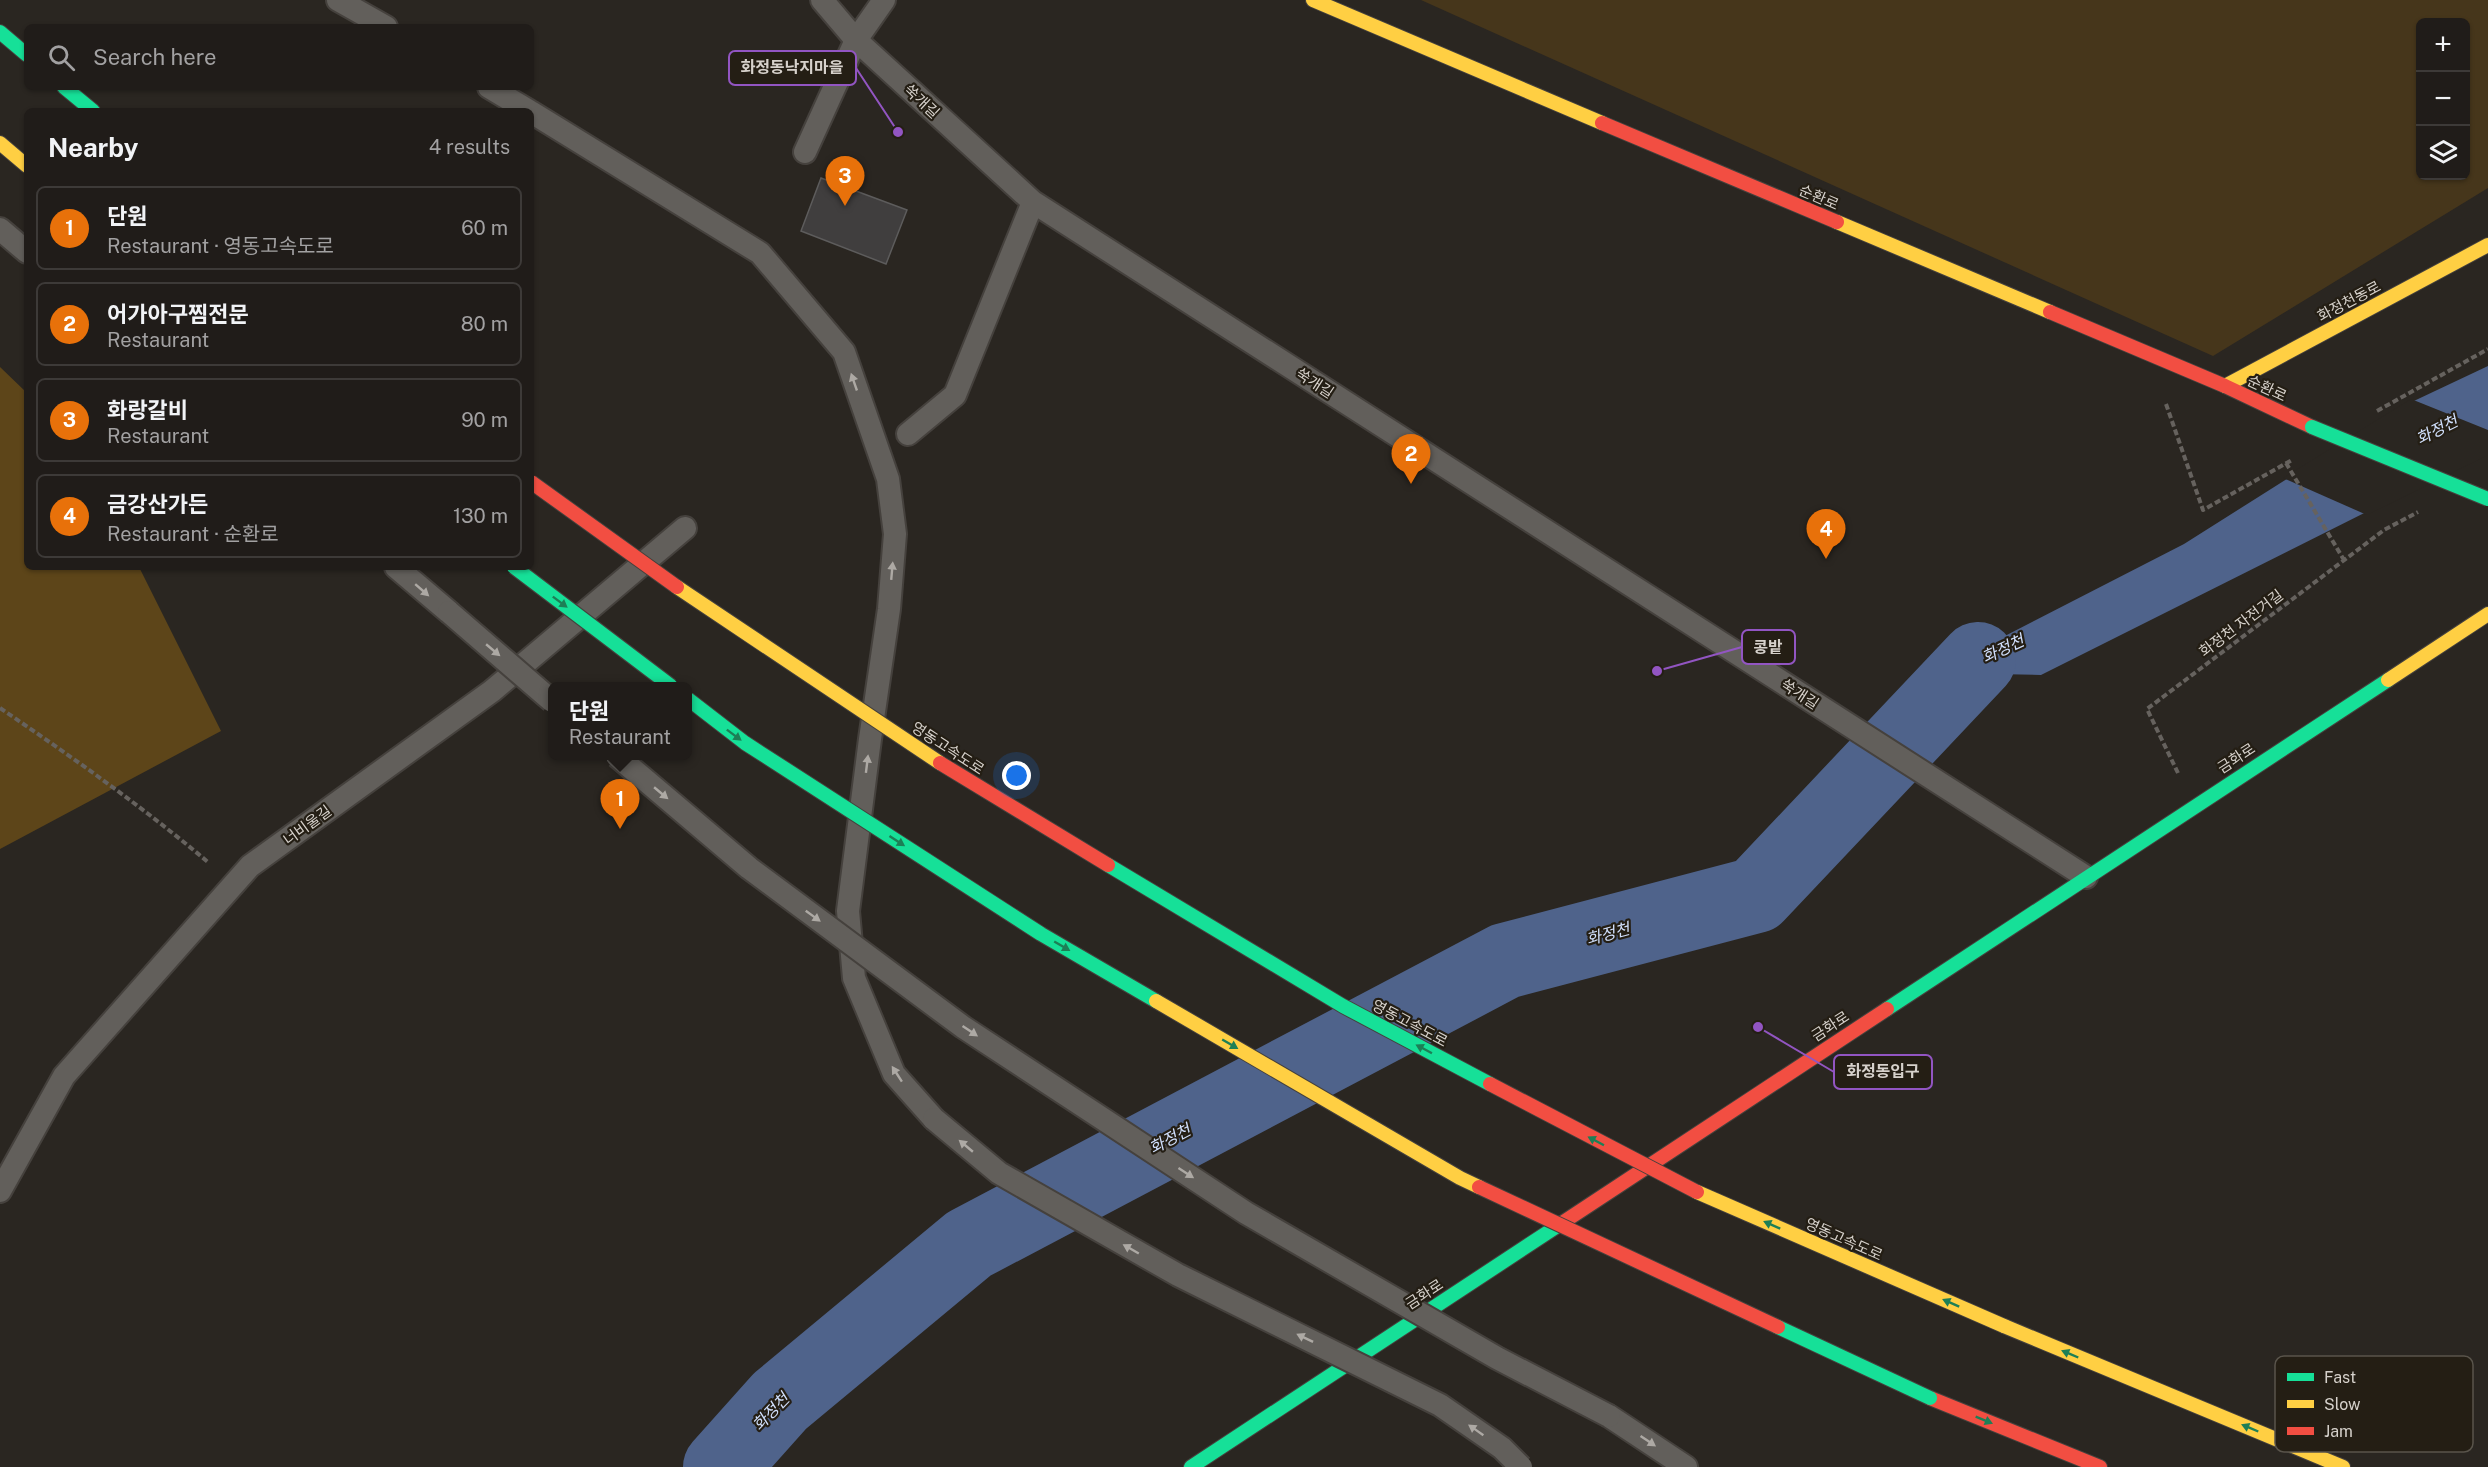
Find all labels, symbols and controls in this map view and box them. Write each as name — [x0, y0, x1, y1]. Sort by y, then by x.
map controls — [2416, 18, 2470, 180]
button: + — [2416, 18, 2470, 72]
search box — [24, 24, 534, 90]
icon: search — [45, 41, 78, 74]
text: Search here — [93, 44, 217, 70]
callout: 화정동낙지마을 — [729, 51, 856, 85]
text: 화정동낙지마을 — [740, 58, 844, 77]
button: − — [2416, 72, 2470, 126]
street label: 쑥개길 — [901, 81, 943, 121]
button: layers — [2416, 126, 2470, 180]
text: Nearby — [48, 132, 138, 163]
text: 4 results — [429, 135, 510, 159]
pin: 3 — [826, 156, 864, 206]
street label: 순환로 — [1797, 181, 1841, 213]
text: 단원 — [107, 203, 147, 229]
text: 1 — [65, 216, 74, 240]
text: 60 m — [461, 216, 508, 240]
text: Restaurant · 영동고속도로 — [107, 234, 334, 258]
street label: 화정천동로 — [2315, 277, 2383, 325]
text: 어가아구찜전문 — [107, 301, 249, 327]
text: 2 — [63, 312, 76, 336]
text: 80 m — [461, 312, 508, 336]
text: Restaurant — [107, 328, 209, 352]
street label: 쑥개길 — [1293, 365, 1337, 401]
street label: 순환로 — [2245, 372, 2289, 404]
one-way arrow — [848, 373, 858, 391]
text: 화랑갈비 — [107, 397, 188, 423]
text: 3 — [63, 408, 76, 432]
text: 90 m — [461, 408, 508, 432]
water label: 화정천 — [2413, 410, 2463, 448]
text: Restaurant — [107, 424, 209, 448]
pin: 2 — [1392, 434, 1430, 484]
text: 금강산가든 — [107, 491, 208, 517]
text: 4 — [63, 504, 76, 528]
text: 130 m — [453, 504, 508, 528]
pin: 4 — [1806, 510, 1846, 559]
text: Restaurant · 순환로 — [107, 522, 279, 546]
one-way arrow — [887, 561, 897, 580]
one-way arrow — [414, 583, 430, 596]
street label: 화정천 자전거길 — [2196, 586, 2286, 660]
one-way arrow — [553, 596, 568, 608]
callout: 콩밭 — [1742, 630, 1795, 664]
water label: 화정천 — [1979, 630, 2029, 667]
text: 콩밭 — [1753, 638, 1783, 657]
one-way arrow — [485, 643, 500, 656]
street label: 쑥개길 — [1778, 676, 1822, 712]
popup — [548, 682, 692, 760]
text: 단원 — [569, 698, 609, 724]
street label: 영동고속도로 — [909, 718, 987, 778]
text: Restaurant — [569, 725, 671, 749]
one-way arrow — [726, 728, 742, 741]
street label: 금화로 — [2214, 740, 2258, 776]
one-way arrow — [862, 754, 871, 773]
your location — [1002, 761, 1031, 790]
pin: 1 — [600, 780, 640, 829]
one-way arrow — [653, 787, 669, 800]
street label: 너비울길 — [280, 802, 334, 848]
one-way arrow — [889, 836, 905, 847]
one-way arrow — [806, 909, 821, 921]
water label: 화정천 — [1584, 919, 1634, 949]
one-way arrow — [1054, 941, 1071, 951]
street label: 영동고속도로 — [1369, 996, 1451, 1050]
street label: 금화로 — [1808, 1008, 1852, 1044]
one-way arrow — [962, 1025, 978, 1037]
one-way arrow — [1222, 1039, 1238, 1050]
one-way arrow — [1415, 1044, 1432, 1054]
callout: 화정동입구 — [1834, 1055, 1932, 1089]
text: 화정동입구 — [1846, 1062, 1920, 1081]
one-way arrow — [891, 1066, 902, 1083]
water label: 화정천 — [1146, 1119, 1196, 1158]
one-way arrow — [1587, 1136, 1604, 1146]
one-way arrow — [959, 1140, 974, 1153]
one-way arrow — [1177, 1168, 1194, 1179]
street label: 영동고속도로 — [1803, 1214, 1885, 1264]
one-way arrow — [1762, 1220, 1780, 1230]
one-way arrow — [1122, 1244, 1139, 1254]
street label: 금화로 — [1402, 1276, 1446, 1312]
one-way arrow — [1941, 1298, 1959, 1308]
one-way arrow — [1296, 1333, 1313, 1343]
one-way arrow — [2061, 1349, 2079, 1358]
legend — [2275, 1356, 2473, 1452]
text: Fast — [2324, 1368, 2356, 1387]
water label: 화정천 — [749, 1388, 795, 1434]
text: Slow — [2324, 1395, 2361, 1414]
one-way arrow — [1975, 1416, 1993, 1425]
text: Jam — [2324, 1422, 2353, 1441]
one-way arrow — [2241, 1423, 2259, 1432]
one-way arrow — [1468, 1425, 1484, 1436]
one-way arrow — [1639, 1435, 1655, 1447]

